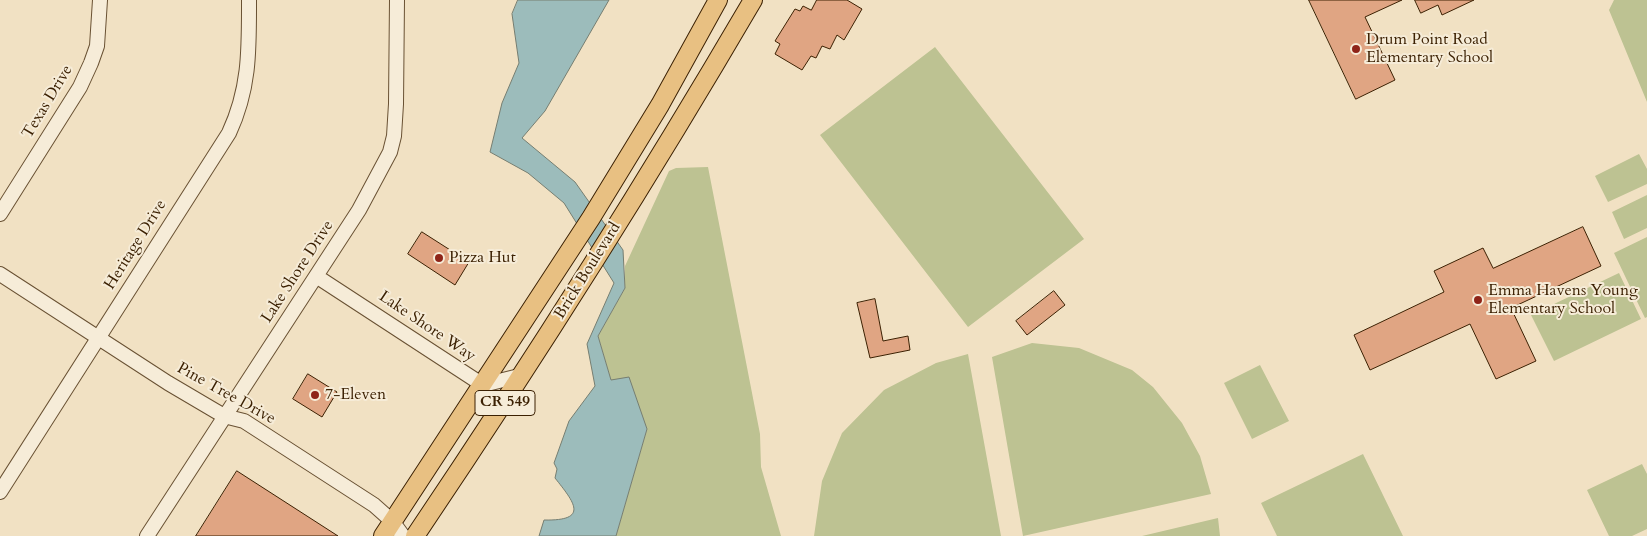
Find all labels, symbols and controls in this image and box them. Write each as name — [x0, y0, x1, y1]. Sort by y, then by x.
place label: Drum Point Road Elementary School — [1366, 30, 1493, 68]
marker: Drum Point Road Elementary School — [1350, 43, 1362, 55]
street label: Texas Drive — [19, 62, 77, 142]
street label: Heritage Drive — [101, 197, 171, 293]
street label: Lake Shore Drive — [258, 217, 338, 327]
street label: Brick Boulevard — [551, 219, 625, 323]
place label: Pizza Hut — [449, 248, 516, 268]
marker: Pizza Hut — [433, 252, 445, 264]
place label: Emma Havens Young Elementary School — [1488, 281, 1638, 319]
street label: Lake Shore Way — [375, 288, 479, 366]
marker: Emma Havens Young Elementary School — [1472, 294, 1484, 306]
street label: Pine Tree Drive — [173, 359, 279, 429]
place label: 7-Eleven — [325, 385, 386, 405]
marker: 7-Eleven — [309, 389, 321, 401]
road number: CR 549 — [475, 390, 535, 416]

